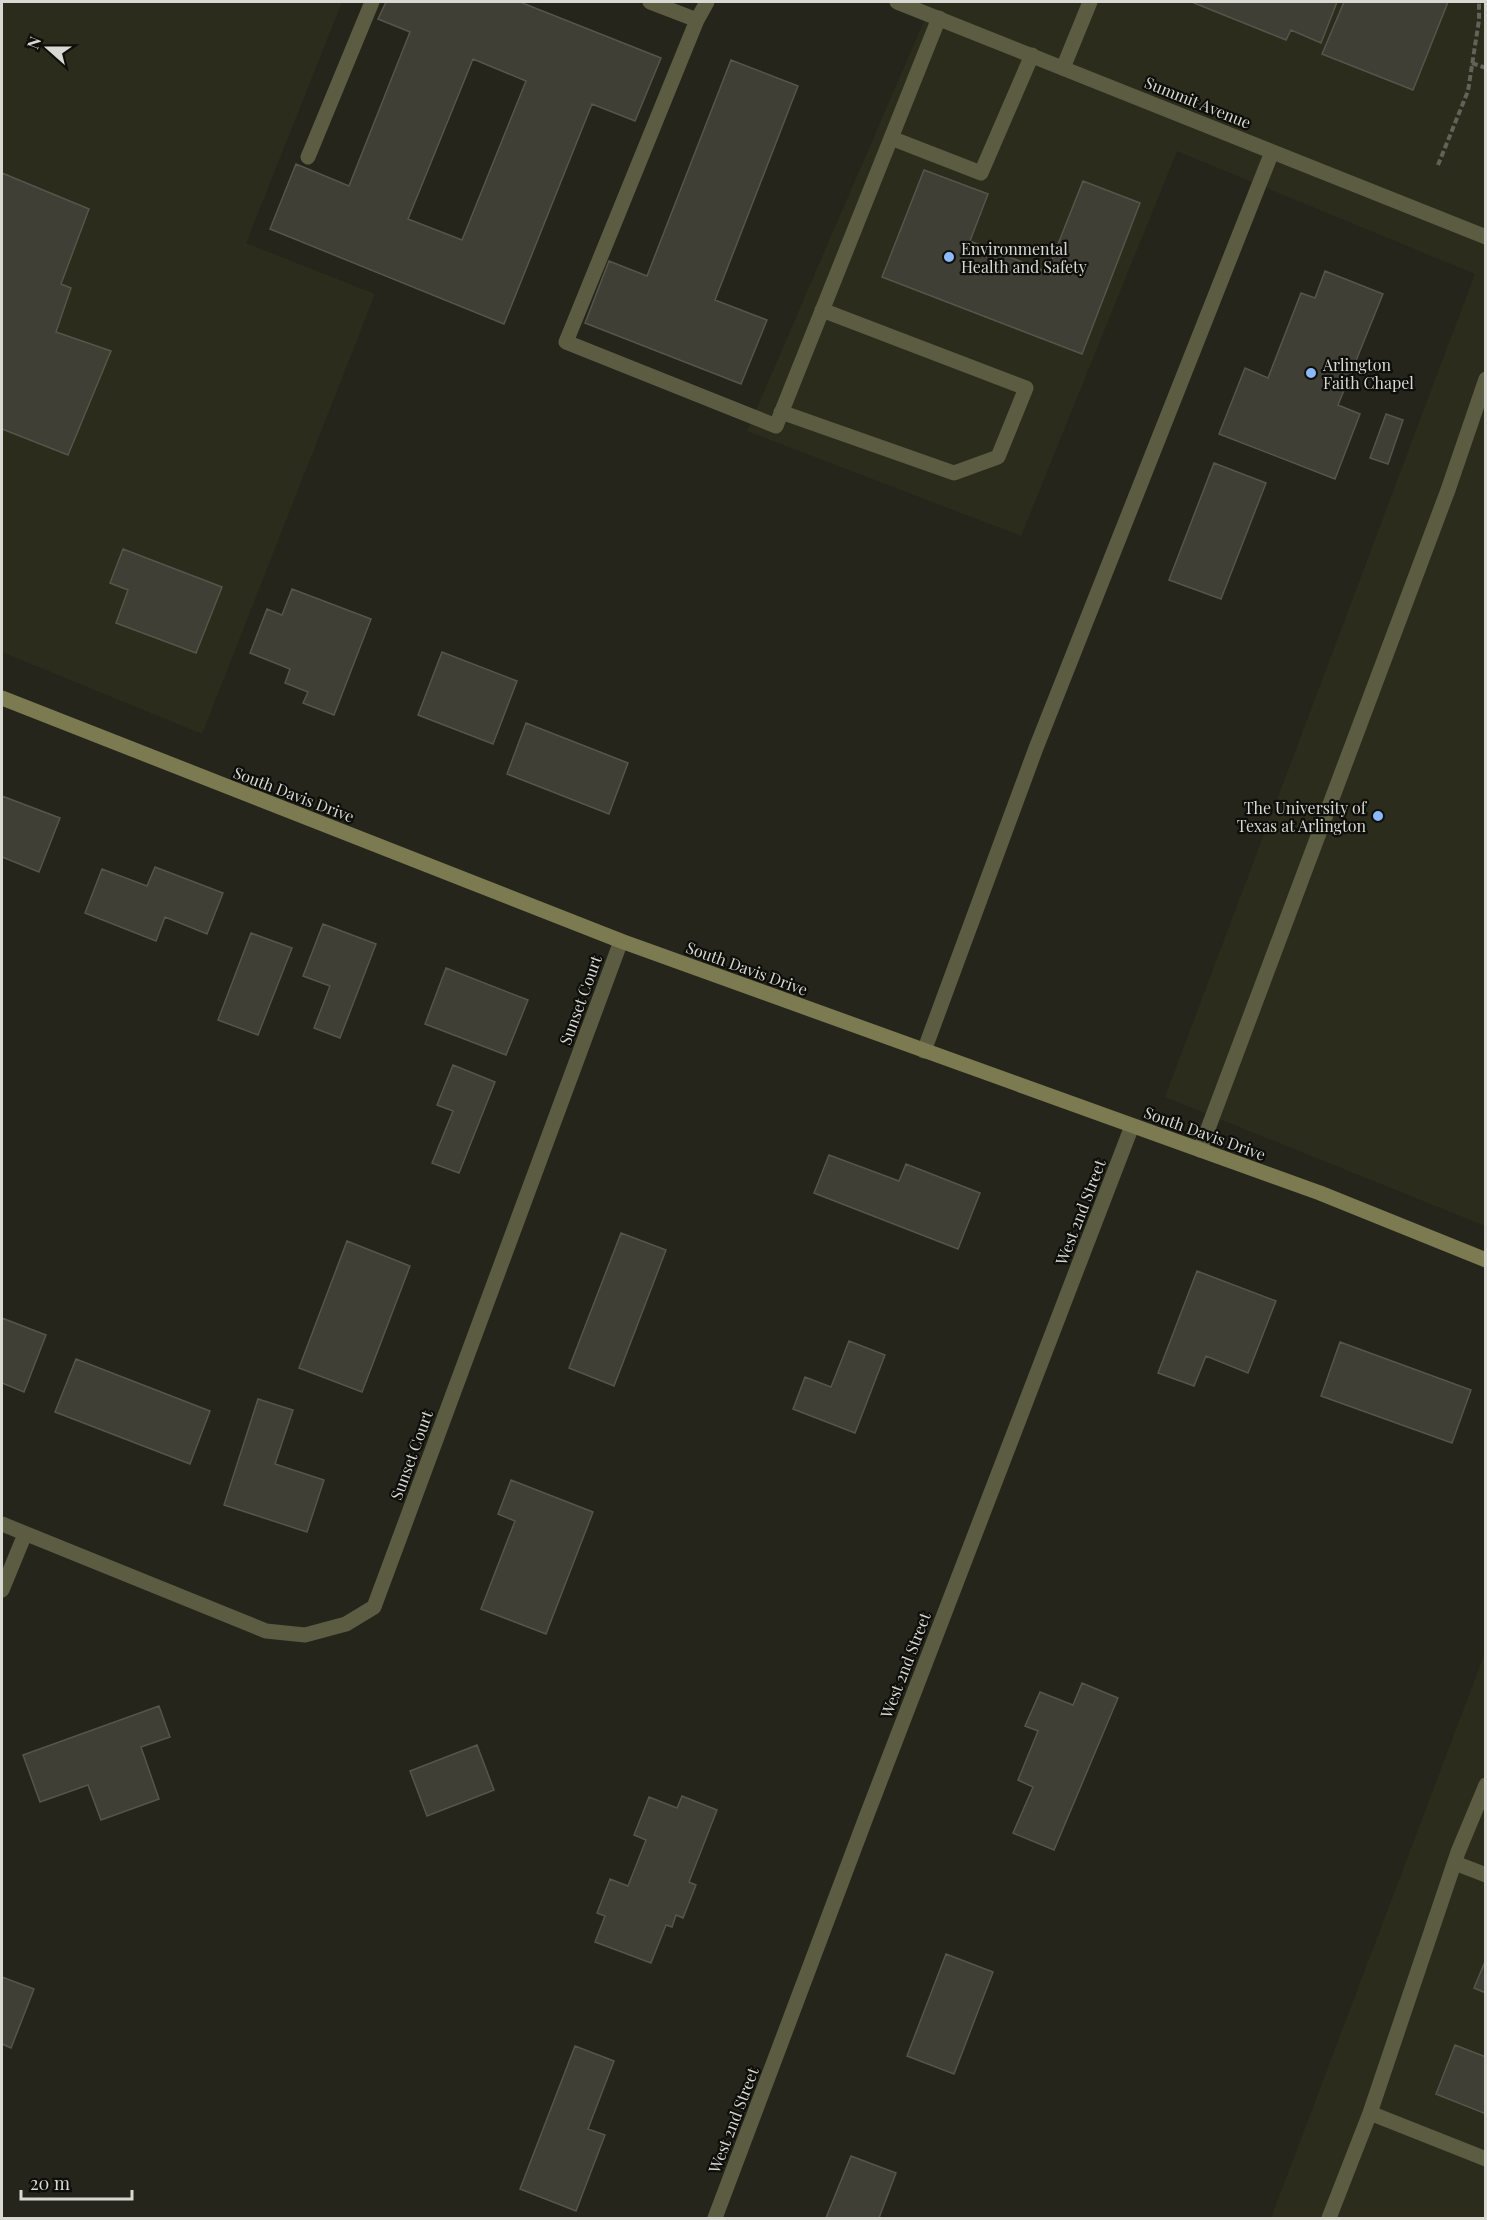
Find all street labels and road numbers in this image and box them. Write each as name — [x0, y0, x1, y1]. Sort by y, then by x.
street label: Summit Avenue — [1142, 71, 1254, 133]
street label: South Davis Drive — [231, 761, 357, 827]
street label: South Davis Drive — [683, 936, 811, 1000]
street label: Sunset Court — [554, 952, 606, 1048]
street label: South Davis Drive — [1141, 1101, 1269, 1165]
street label: West 2nd Street — [1050, 1156, 1110, 1269]
street label: Sunset Court — [385, 1407, 437, 1503]
street label: West 2nd Street — [875, 1609, 935, 1722]
street label: West 2nd Street — [703, 2064, 763, 2177]

